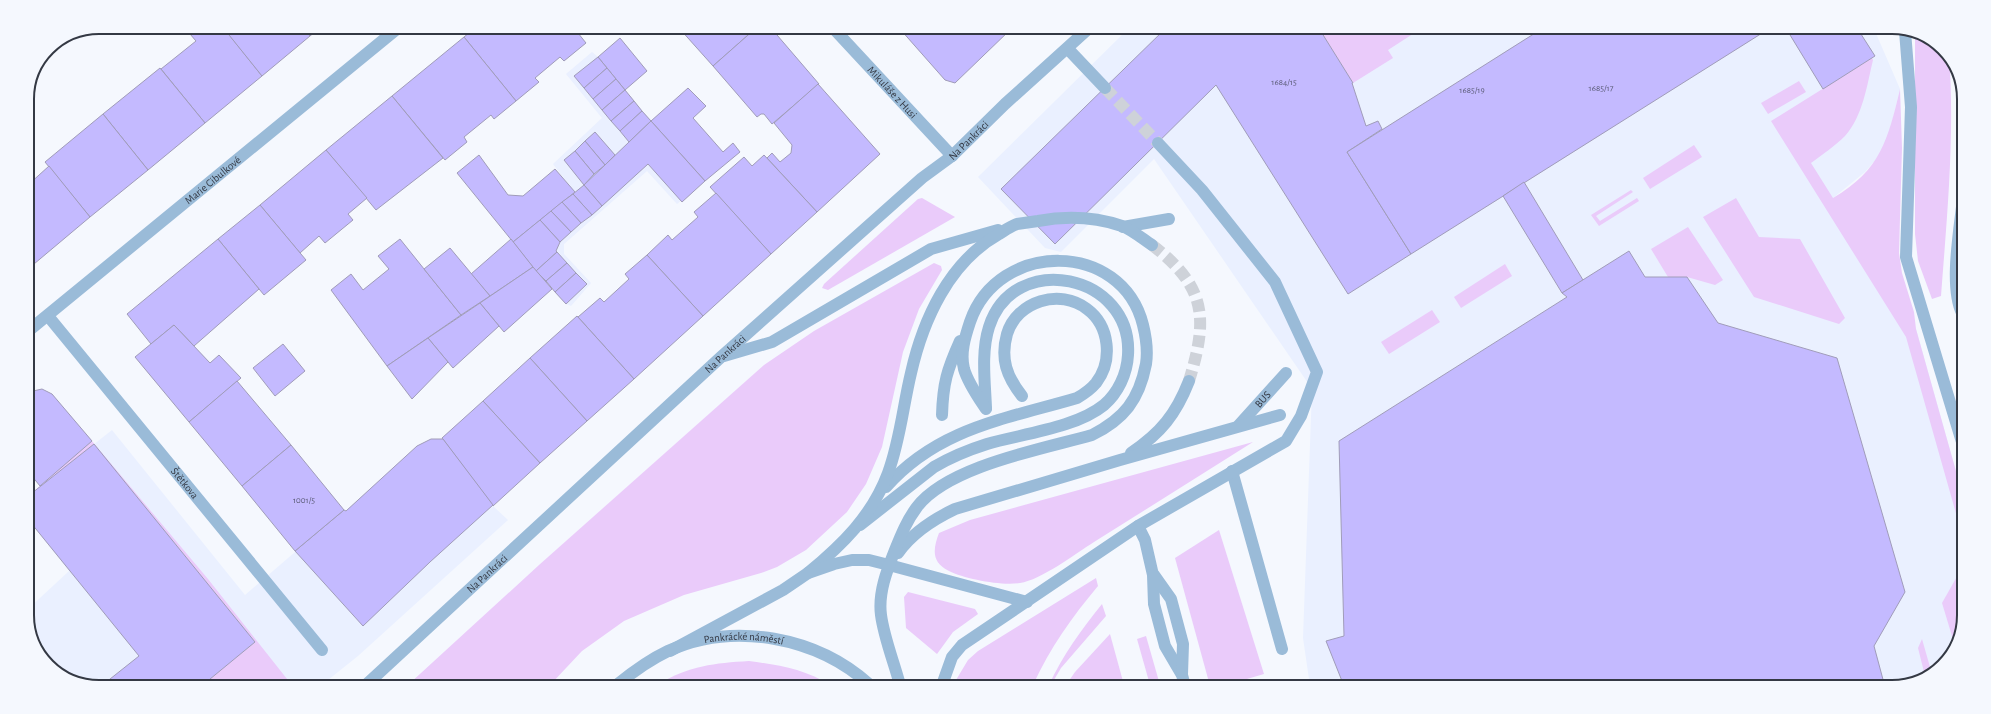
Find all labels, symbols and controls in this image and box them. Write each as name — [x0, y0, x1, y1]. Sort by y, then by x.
street label: Mikuláše z Husi — [866, 64, 919, 120]
house number: 1684/15 — [1271, 78, 1297, 87]
house number: 1685/17 — [1589, 84, 1614, 93]
house number: 1685/19 — [1459, 86, 1485, 95]
street label: Na Pankráci — [946, 118, 990, 162]
street label: Marie Cibulkové — [183, 154, 243, 206]
street label: Na Pankráci — [702, 333, 747, 375]
street label: BUS — [1252, 389, 1273, 409]
street label: Štětkova — [169, 465, 201, 501]
house number: 1001/5 — [293, 496, 315, 505]
street label: Na Pankráci — [464, 552, 509, 595]
street label: Pankrácké náměstí — [703, 630, 785, 646]

